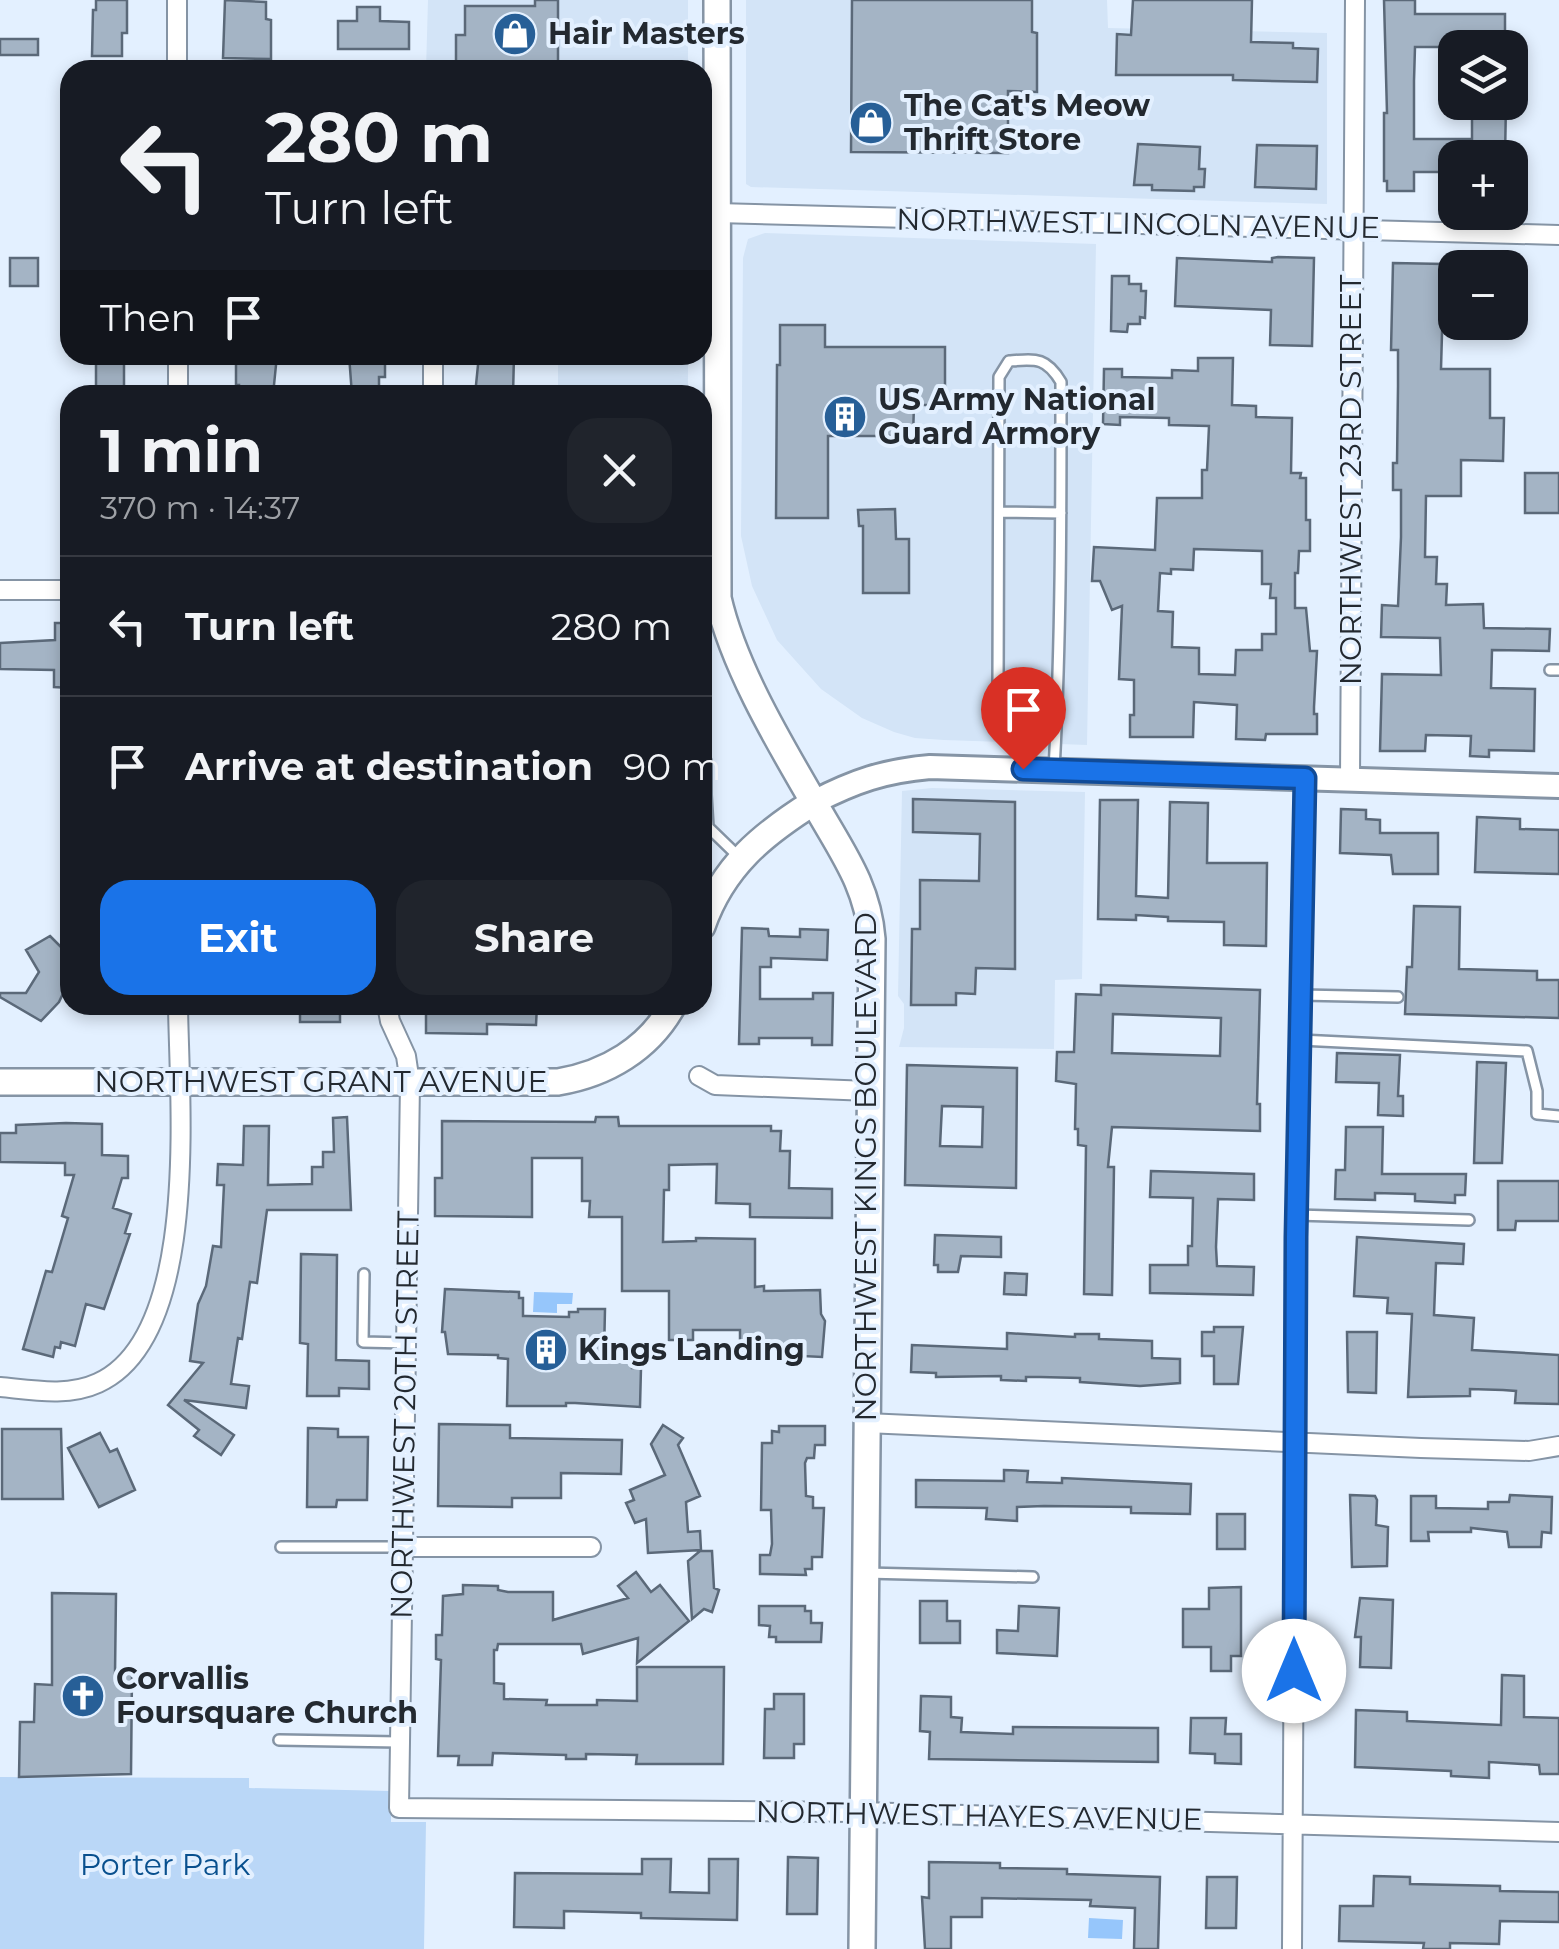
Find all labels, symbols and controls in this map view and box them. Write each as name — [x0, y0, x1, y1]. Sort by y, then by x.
shop icon: Hair Masters — [492, 11, 538, 57]
place label: Hair Masters — [548, 15, 745, 52]
map controls — [1438, 30, 1528, 340]
button: layers — [1438, 30, 1528, 120]
place label: The Cat's Meow Thrift Store — [904, 87, 1151, 158]
text: 280 m — [265, 94, 493, 180]
icon: left — [100, 100, 230, 230]
shop icon: The Cat's Meow Thrift Store — [848, 100, 894, 146]
button: + — [1438, 140, 1528, 230]
text: Turn left — [265, 180, 453, 235]
street label: NORTHWEST LINCOLN AVENUE — [896, 201, 1380, 246]
button: − — [1438, 250, 1528, 340]
street label: NORTHWEST 23RD STREET — [1332, 274, 1369, 686]
icon: arrive — [216, 290, 271, 345]
text: Then — [100, 294, 196, 341]
place label: US Army National Guard Armory — [878, 381, 1155, 452]
building icon: US Army National Guard Armory — [822, 394, 868, 440]
text: 1 min — [100, 414, 263, 487]
button: close — [567, 418, 672, 523]
text: 370 m · 14:37 — [100, 488, 300, 527]
icon: left — [100, 599, 155, 654]
text: Turn left — [185, 603, 354, 650]
text: 280 m — [551, 603, 672, 650]
pin — [981, 667, 1066, 770]
icon: arrive — [996, 682, 1051, 737]
icon: arrive — [100, 739, 155, 794]
text: Arrive at destination — [185, 743, 593, 790]
text: 90 m — [623, 743, 721, 790]
button: Exit — [100, 880, 376, 995]
button: Share — [396, 880, 672, 995]
street label: NORTHWEST KINGS BOULEVARD — [847, 912, 884, 1422]
street label: NORTHWEST GRANT AVENUE — [94, 1063, 548, 1100]
street label: NORTHWEST 20TH STREET — [382, 1210, 427, 1619]
building icon: Kings Landing — [523, 1327, 569, 1373]
place label: Kings Landing — [578, 1331, 805, 1368]
position arrow — [1242, 1619, 1346, 1723]
place label: Corvallis Foursquare Church — [116, 1660, 418, 1731]
church icon: Corvallis Foursquare Church — [60, 1673, 106, 1719]
street label: NORTHWEST HAYES AVENUE — [755, 1793, 1203, 1838]
park label: Porter Park — [80, 1846, 250, 1883]

